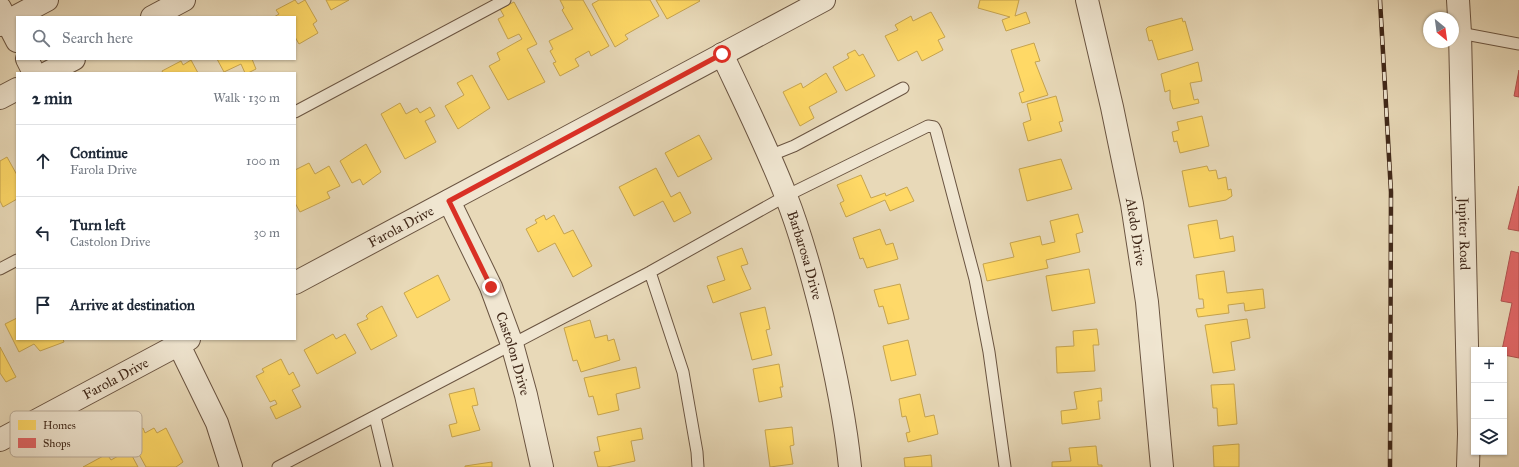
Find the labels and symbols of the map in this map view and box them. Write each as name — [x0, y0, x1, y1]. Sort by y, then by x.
north arrow — [1423, 12, 1459, 48]
route start — [713, 45, 731, 63]
street label: Aledo Drive — [1122, 195, 1150, 267]
street label: Jupiter Road — [1454, 195, 1474, 270]
street label: Farola Drive — [365, 202, 437, 251]
street label: Barbarosa Drive — [784, 208, 826, 302]
route end — [482, 278, 500, 296]
street label: Castolon Drive — [492, 309, 534, 397]
street label: Farola Drive — [80, 354, 152, 403]
legend — [10, 411, 142, 457]
text: Homes — [43, 419, 76, 432]
text: Shops — [43, 437, 71, 450]

